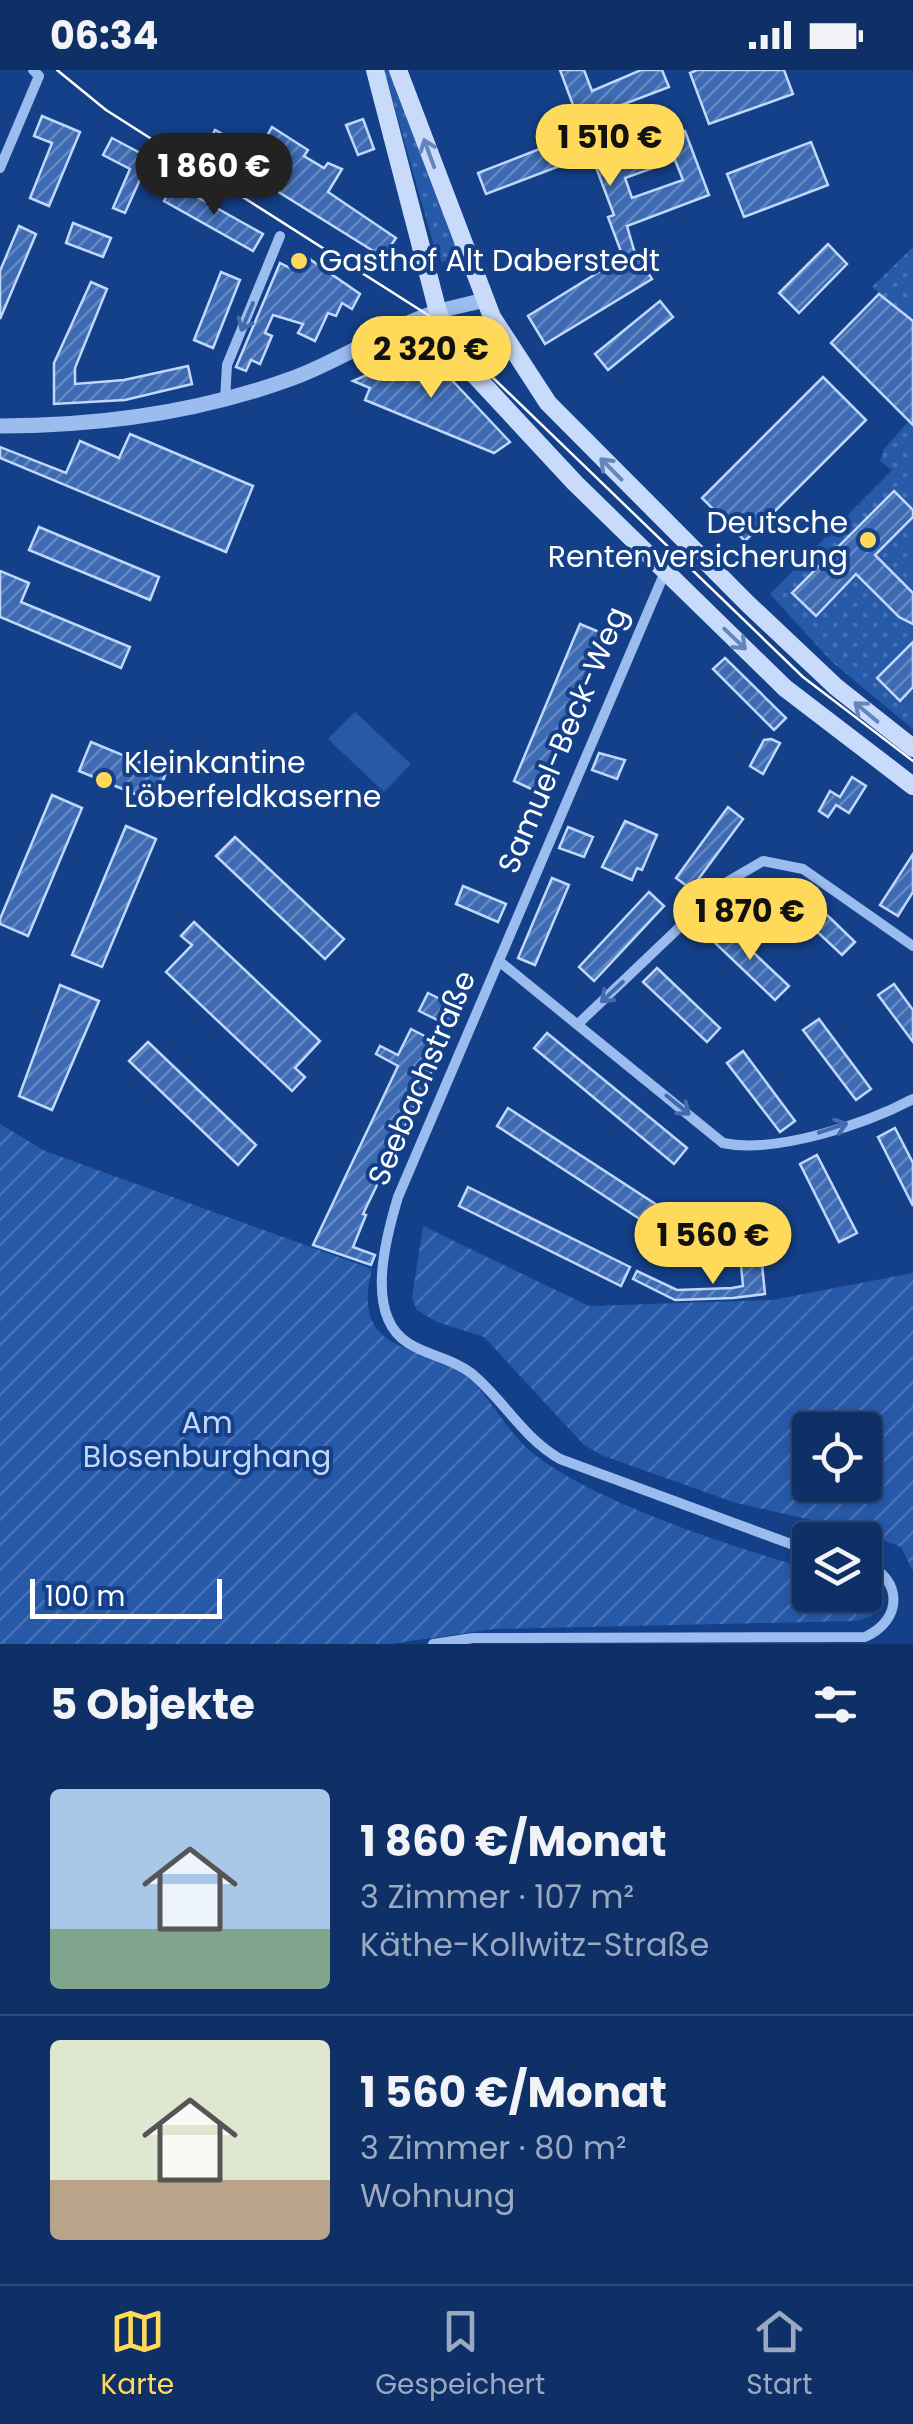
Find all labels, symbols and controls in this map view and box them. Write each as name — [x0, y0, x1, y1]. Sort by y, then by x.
text: 06:34 — [50, 9, 159, 62]
pin: 1 510 € — [518, 104, 702, 189]
text: 1 510 € — [558, 114, 662, 159]
pin: 1 860 € — [122, 133, 306, 218]
one-way arrow — [419, 139, 437, 170]
text: 1 860 € — [157, 143, 271, 188]
place label: Gasthof Alt Daberstedt — [319, 239, 660, 282]
marker: Gasthof Alt Daberstedt — [288, 250, 310, 272]
one-way arrow — [237, 301, 255, 332]
pin: 2 320 € — [339, 316, 523, 401]
text: 2 320 € — [373, 326, 489, 371]
one-way arrow — [600, 457, 624, 481]
place label: Deutsche Rentenversicherung — [548, 501, 848, 578]
marker: Deutsche Rentenversicherung — [857, 529, 879, 551]
street label: Samuel-Beck-Weg — [487, 600, 638, 880]
one-way arrow — [722, 627, 747, 650]
one-way arrow — [854, 701, 880, 723]
place label: Kleinkantine Löberfeldkaserne — [124, 741, 381, 818]
marker: Kleinkantine Löberfeldkaserne — [93, 769, 115, 791]
pin: 1 870 € — [658, 878, 842, 963]
text: 1 870 € — [695, 888, 805, 933]
street label: Seebachstraße — [357, 964, 486, 1192]
one-way arrow — [600, 980, 625, 1003]
one-way arrow — [664, 1094, 690, 1116]
one-way arrow — [817, 1117, 849, 1135]
pin: 1 560 € — [621, 1202, 805, 1287]
text: 1 560 € — [656, 1212, 770, 1257]
park label: Am Blosenburghang — [83, 1401, 331, 1478]
map controls — [792, 1412, 882, 1612]
button: locate — [792, 1412, 882, 1502]
button: layers — [792, 1522, 882, 1612]
scale bar — [30, 1574, 222, 1618]
text: 100 m — [45, 1577, 125, 1616]
text: 5 Objekte — [50, 1675, 255, 1734]
icon: filters — [808, 1677, 863, 1732]
text: 1 860 €/Monat — [360, 1812, 667, 1871]
icon: home — [130, 1829, 250, 1949]
text: 3 Zimmer · 107 m² — [360, 1874, 634, 1919]
text: Käthe-Kollwitz-Straße — [360, 1922, 709, 1967]
text: 1 560 €/Monat — [360, 2063, 667, 2122]
icon: home — [130, 2080, 250, 2200]
text: 3 Zimmer · 80 m² — [360, 2125, 627, 2170]
text: Wohnung — [360, 2173, 515, 2218]
tab: Karte — [101, 2304, 174, 2406]
tab: Gespeichert — [375, 2304, 545, 2406]
tab: Start — [746, 2304, 812, 2406]

